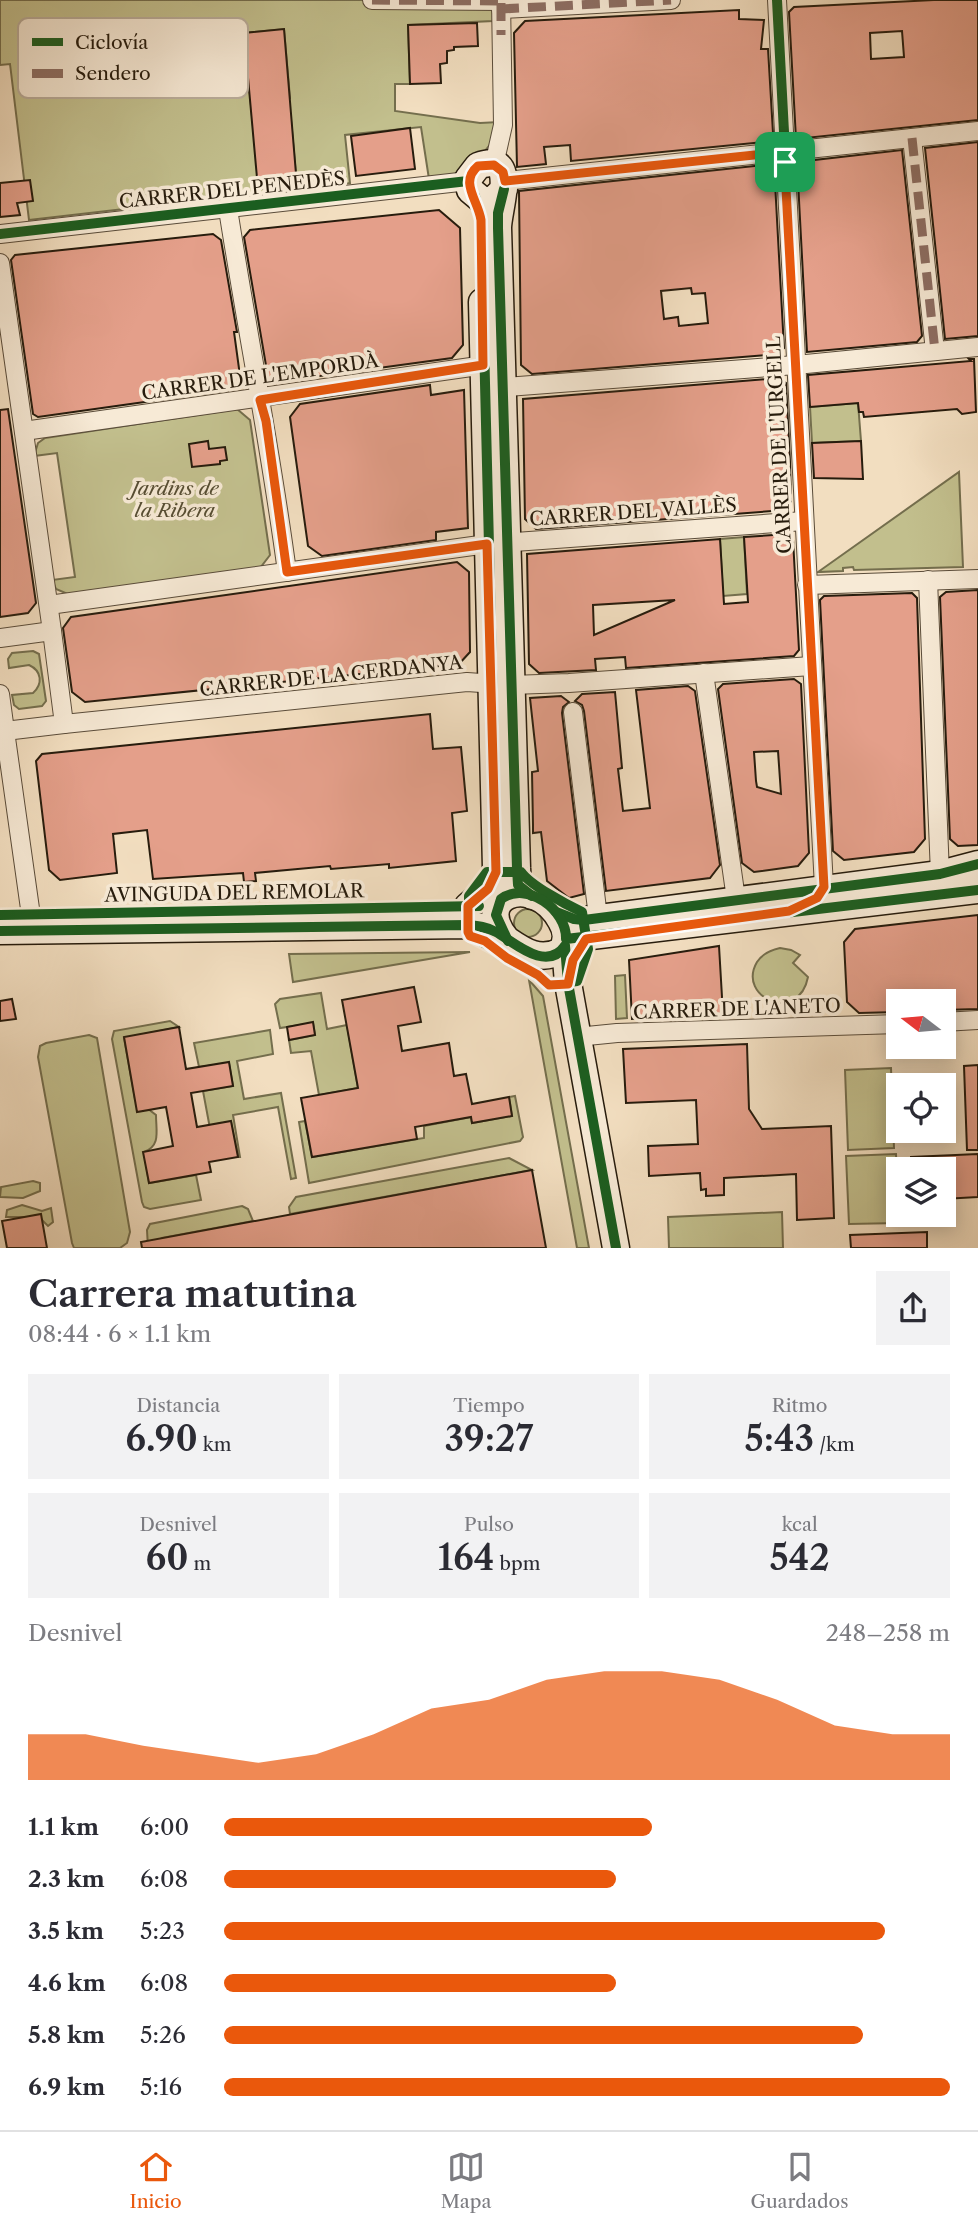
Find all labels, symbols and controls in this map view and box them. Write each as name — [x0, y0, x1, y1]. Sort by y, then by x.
legend — [18, 18, 248, 98]
text: Ciclovía — [75, 31, 148, 54]
text: Sendero — [75, 62, 151, 85]
pin — [755, 132, 815, 192]
icon: arrive — [766, 143, 804, 181]
street label: CARRER DEL PENEDÈS — [118, 167, 346, 213]
street label: CARRER DE L'URGELL — [762, 335, 796, 554]
street label: CARRER DE L'EMPORDÀ — [140, 349, 381, 405]
park label: Jardins de la Ribera — [126, 477, 219, 522]
street label: CARRER DEL VALLÈS — [528, 493, 738, 531]
street label: CARRER DE LA CERDANYA — [198, 651, 465, 701]
street label: AVINGUDA DEL REMOLAR — [103, 879, 365, 907]
north arrow — [886, 989, 956, 1059]
map controls — [886, 989, 956, 1227]
street label: CARRER DE L'ANETO — [633, 994, 841, 1024]
button: locate — [886, 1073, 956, 1143]
button: layers — [886, 1157, 956, 1227]
text: Carrera matutina — [28, 1270, 357, 1317]
button: share — [876, 1271, 950, 1345]
text: 08:44 · 6 × 1.1 km — [28, 1320, 211, 1348]
text: Distancia — [136, 1394, 220, 1417]
text: Tiempo — [453, 1394, 525, 1417]
text: Ritmo — [772, 1394, 828, 1417]
text: 6.90 — [125, 1417, 198, 1460]
text: 39:27 — [445, 1417, 533, 1460]
text: 5:43 — [745, 1417, 814, 1460]
text: km — [198, 1433, 231, 1456]
text: /km — [814, 1433, 855, 1456]
text: Desnivel — [139, 1513, 217, 1536]
text: Pulso — [464, 1513, 514, 1536]
text: kcal — [782, 1513, 818, 1536]
text: 60 — [145, 1536, 188, 1579]
text: 164 — [438, 1536, 494, 1579]
text: 542 — [770, 1536, 830, 1579]
text: m — [188, 1552, 211, 1575]
text: bpm — [494, 1552, 540, 1575]
text: Desnivel — [28, 1619, 122, 1647]
text: 248–258 m — [826, 1619, 950, 1647]
text: 1.1 km — [28, 1813, 99, 1841]
text: 6:00 — [140, 1813, 189, 1841]
text: 2.3 km — [28, 1865, 105, 1893]
text: 6:08 — [140, 1865, 188, 1893]
text: 3.5 km — [28, 1917, 104, 1945]
text: 5:23 — [140, 1917, 185, 1945]
text: 4.6 km — [28, 1969, 106, 1997]
text: 6:08 — [140, 1969, 188, 1997]
text: 5.8 km — [28, 2021, 105, 2049]
text: 5:26 — [140, 2021, 186, 2049]
text: 6.9 km — [28, 2073, 105, 2101]
text: 5:16 — [140, 2073, 182, 2101]
tab: Inicio — [130, 2148, 182, 2213]
tab: Mapa — [441, 2148, 492, 2213]
tab: Guardados — [751, 2148, 848, 2213]

